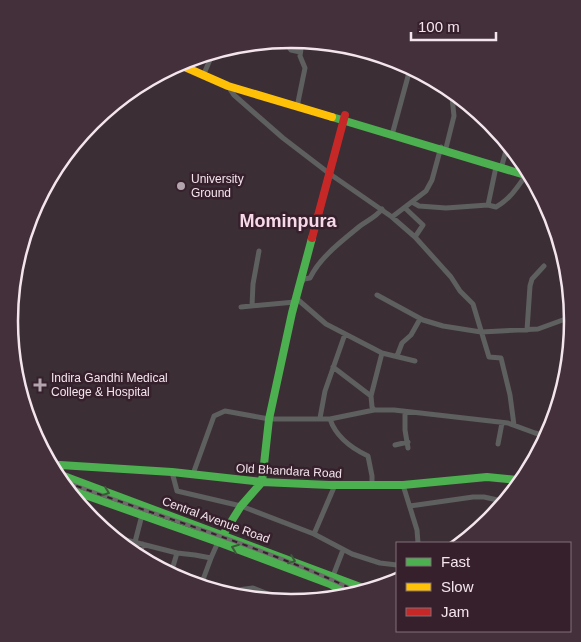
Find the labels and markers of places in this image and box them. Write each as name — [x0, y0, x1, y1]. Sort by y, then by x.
place label: University Ground — [191, 172, 244, 200]
marker: University Ground — [175, 180, 187, 192]
place label: Indira Gandhi Medical College & Hospital — [51, 371, 168, 399]
marker: Indira Gandhi Medical College & Hospital — [33, 378, 47, 392]

